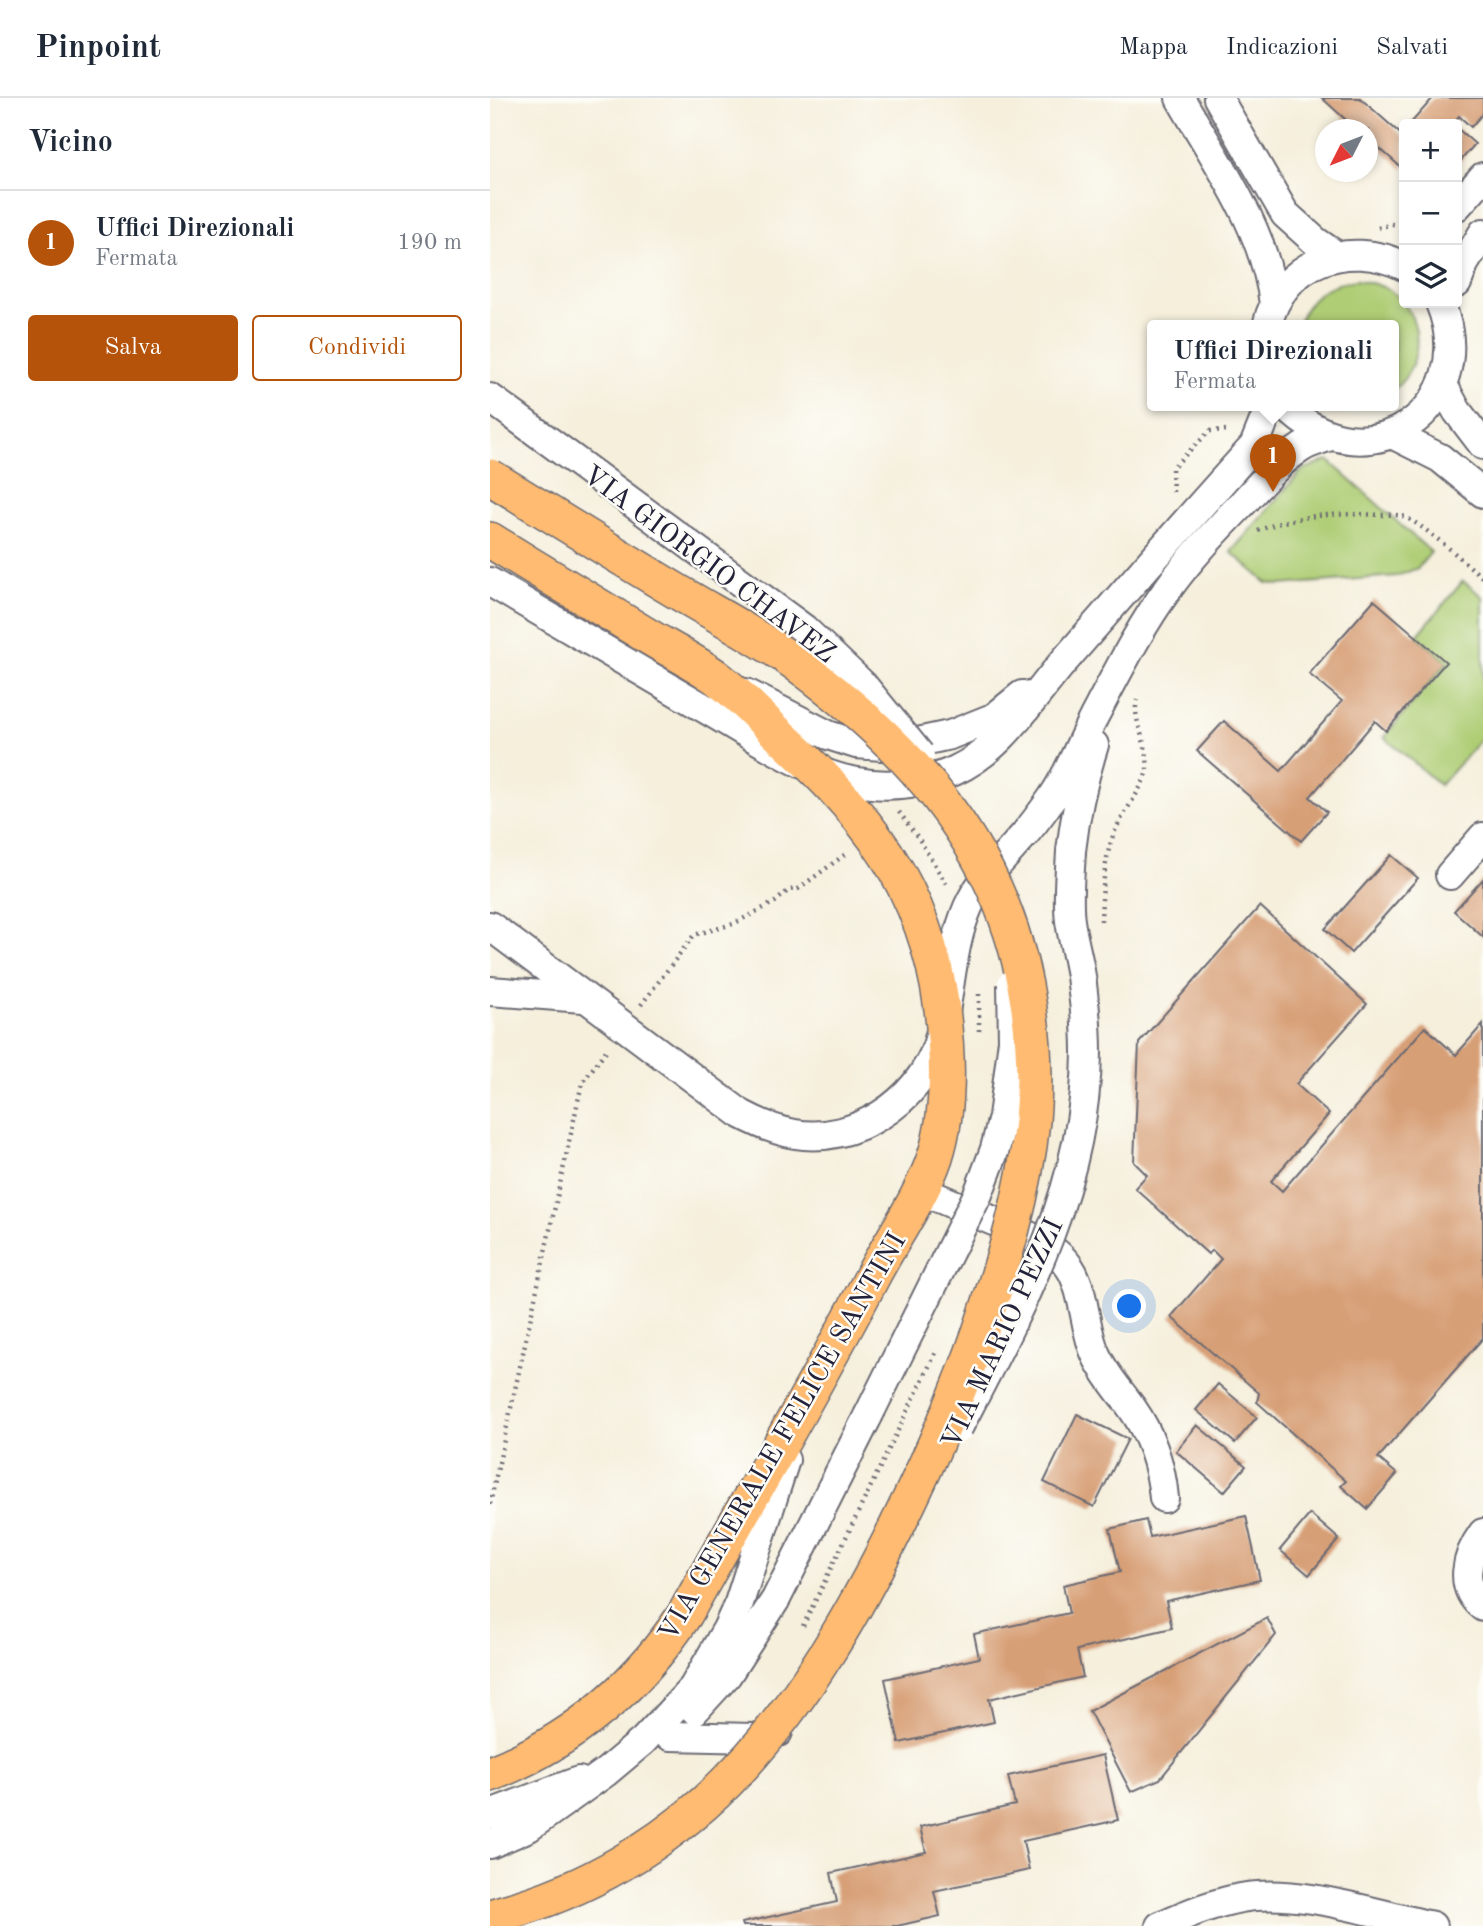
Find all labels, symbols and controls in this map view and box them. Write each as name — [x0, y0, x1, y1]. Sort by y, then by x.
text: Pinpoint — [35, 32, 161, 65]
text: Mappa — [1119, 36, 1188, 60]
text: Indicazioni — [1226, 36, 1338, 60]
text: Salvati — [1376, 36, 1448, 60]
north arrow — [1315, 119, 1378, 182]
map controls — [1399, 119, 1462, 308]
button: + — [1399, 119, 1462, 182]
text: Vicino — [28, 128, 113, 158]
button: − — [1399, 182, 1462, 245]
text: Uffici Direzionali — [95, 216, 294, 242]
text: 1 — [44, 231, 58, 254]
text: 190 m — [397, 231, 462, 254]
button: layers — [1399, 245, 1462, 308]
text: Fermata — [95, 247, 178, 270]
button: Salva — [28, 315, 238, 381]
button: Condividi — [252, 315, 462, 381]
popup — [1147, 320, 1399, 411]
text: Uffici Direzionali — [1173, 339, 1373, 365]
text: Fermata — [1173, 370, 1256, 393]
pin: 1 — [1250, 434, 1296, 492]
street label: VIA GIORGIO CHAVEZ — [577, 461, 840, 669]
street label: VIA MARIO PEZZI — [938, 1215, 1069, 1454]
street label: VIA GENERALE FELICE SANTINI — [655, 1228, 912, 1647]
your location — [1112, 1289, 1146, 1323]

